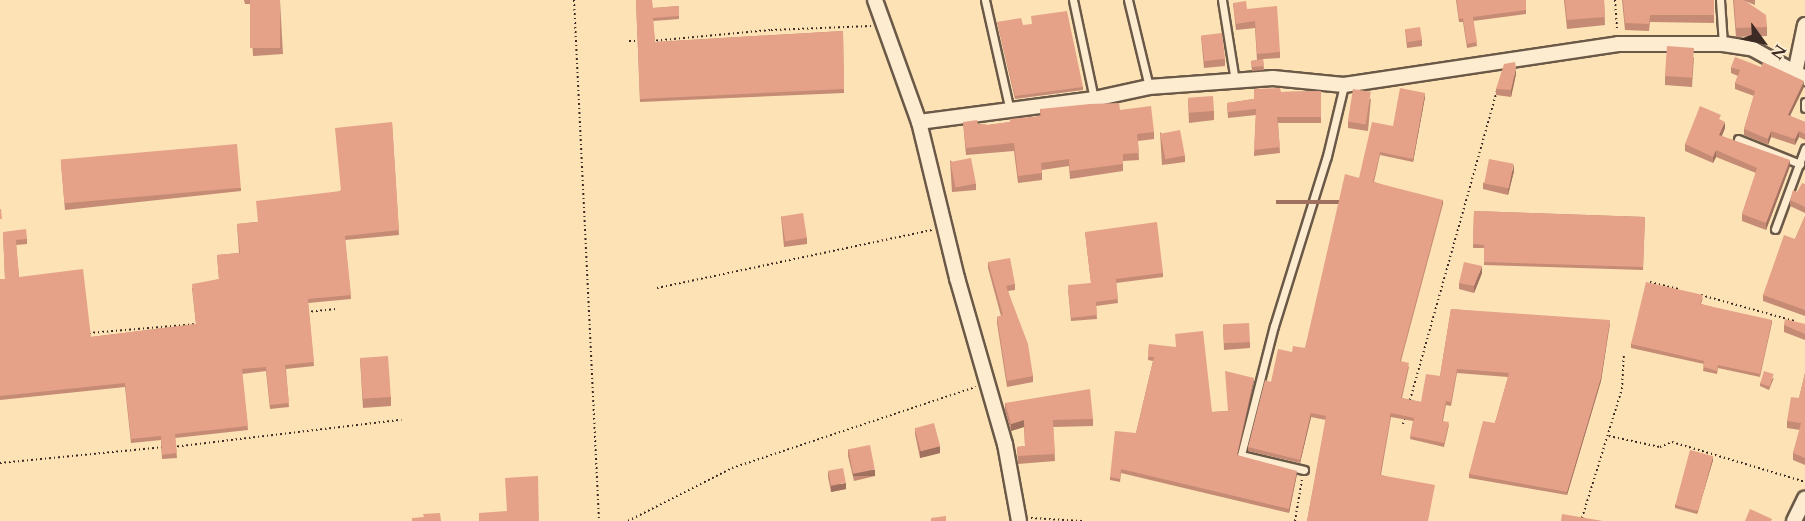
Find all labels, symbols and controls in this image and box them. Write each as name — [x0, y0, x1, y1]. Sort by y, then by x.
north arrow — [1733, 12, 1793, 72]
text: N — [1765, 40, 1791, 64]

